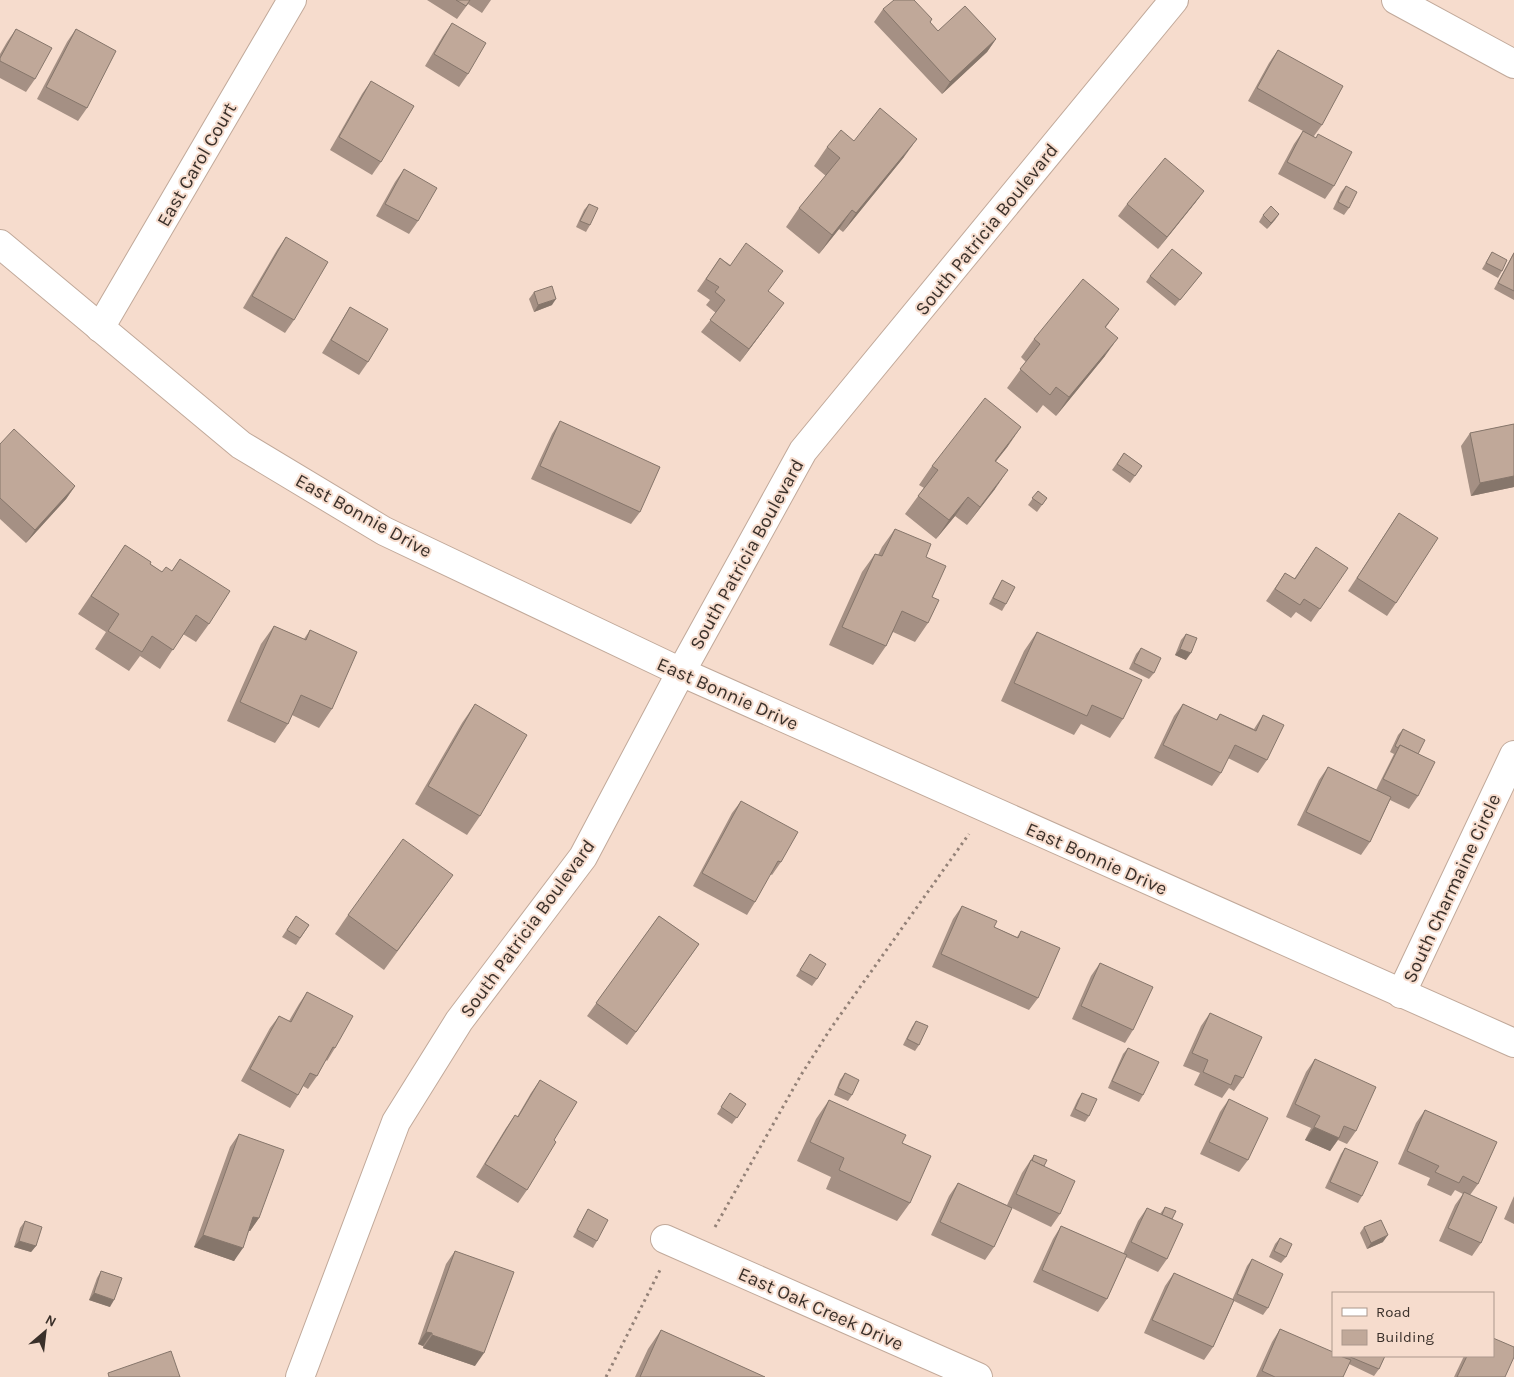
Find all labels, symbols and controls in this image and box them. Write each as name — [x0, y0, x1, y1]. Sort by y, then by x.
street label: East Carol Court — [152, 99, 241, 230]
street label: South Patricia Boulevard — [911, 139, 1063, 320]
street label: South Patricia Boulevard — [685, 455, 808, 654]
street label: East Bonnie Drive — [292, 469, 435, 562]
street label: East Bonnie Drive — [654, 653, 802, 735]
street label: South Charmaine Circle — [1398, 791, 1505, 986]
street label: East Bonnie Drive — [1023, 818, 1171, 900]
street label: South Patricia Boulevard — [456, 835, 600, 1022]
street label: East Oak Creek Drive — [735, 1263, 907, 1355]
legend — [1332, 1292, 1494, 1357]
text: Road — [1376, 1303, 1411, 1321]
north arrow — [20, 1307, 70, 1357]
text: N — [42, 1311, 59, 1331]
text: Building — [1376, 1328, 1434, 1346]

